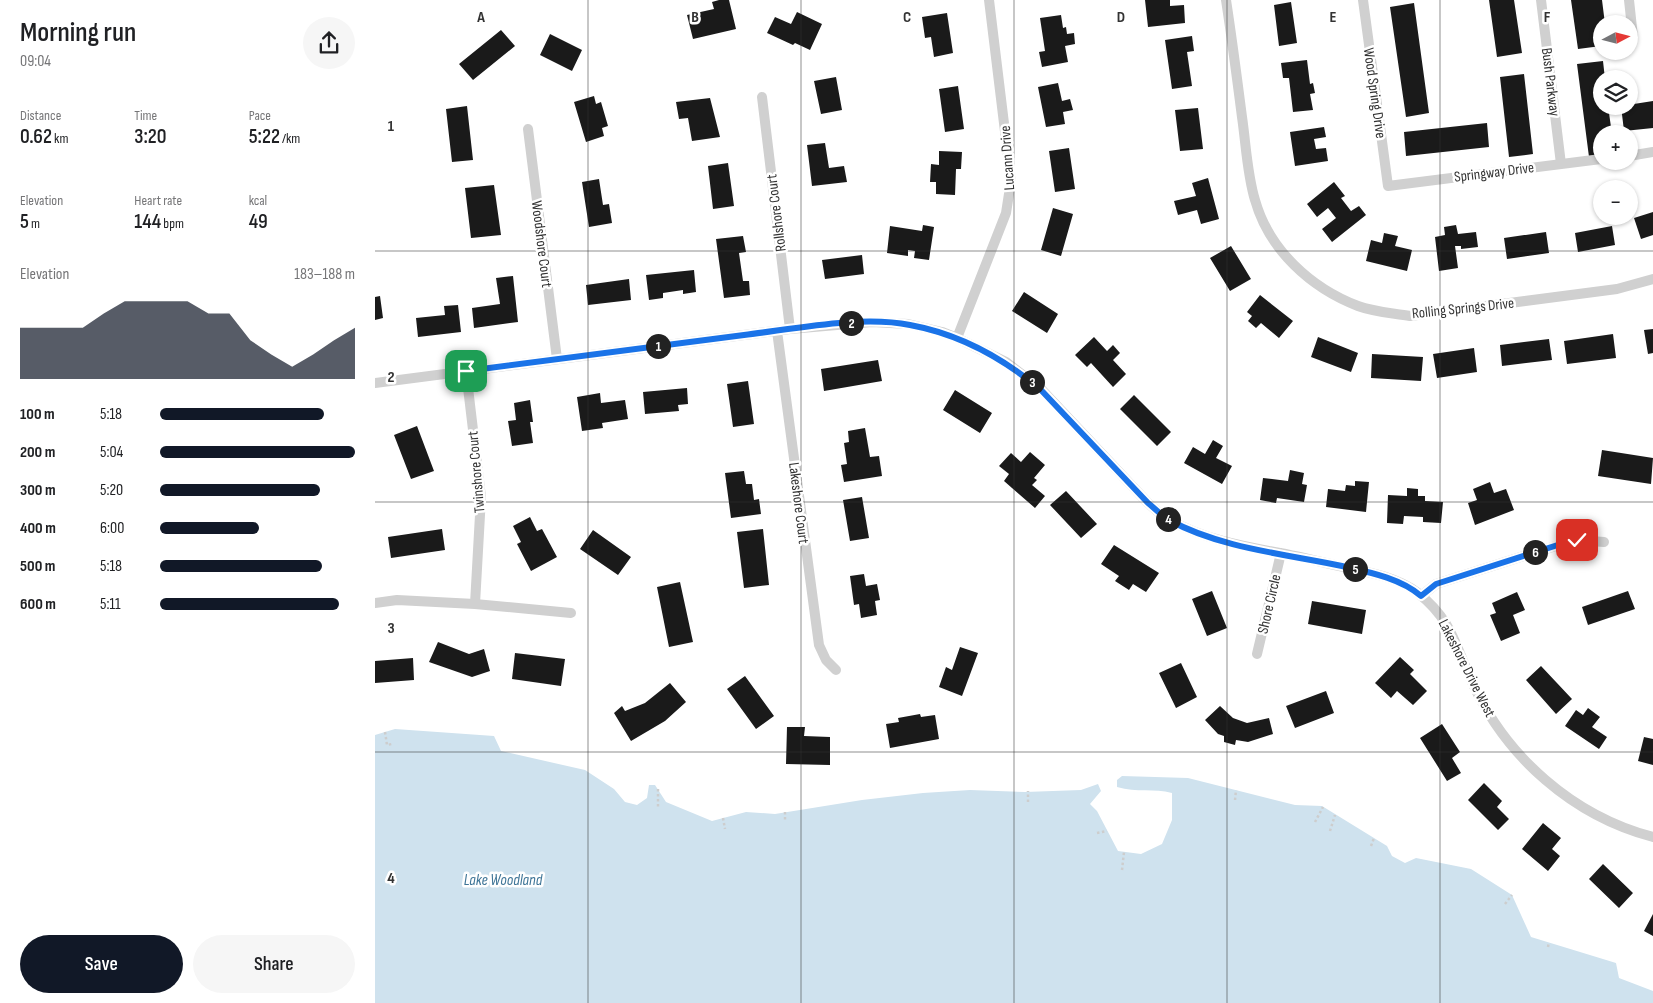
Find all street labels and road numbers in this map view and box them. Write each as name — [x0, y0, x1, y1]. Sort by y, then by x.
street label: Wood Spring Drive — [1359, 47, 1390, 140]
street label: Bush Parkway — [1537, 47, 1564, 118]
street label: Lucann Drive — [996, 125, 1019, 191]
street label: Springway Drive — [1453, 158, 1535, 187]
street label: Rollshore Court — [762, 173, 791, 253]
street label: Woodshore Court — [527, 200, 556, 289]
street label: Rolling Springs Drive — [1411, 294, 1515, 323]
street label: Twinshore Court — [463, 430, 490, 514]
street label: Lakeshore Court — [784, 461, 813, 545]
street label: Shore Circle — [1253, 573, 1286, 636]
street label: Lakeshore Drive West — [1434, 616, 1500, 721]

